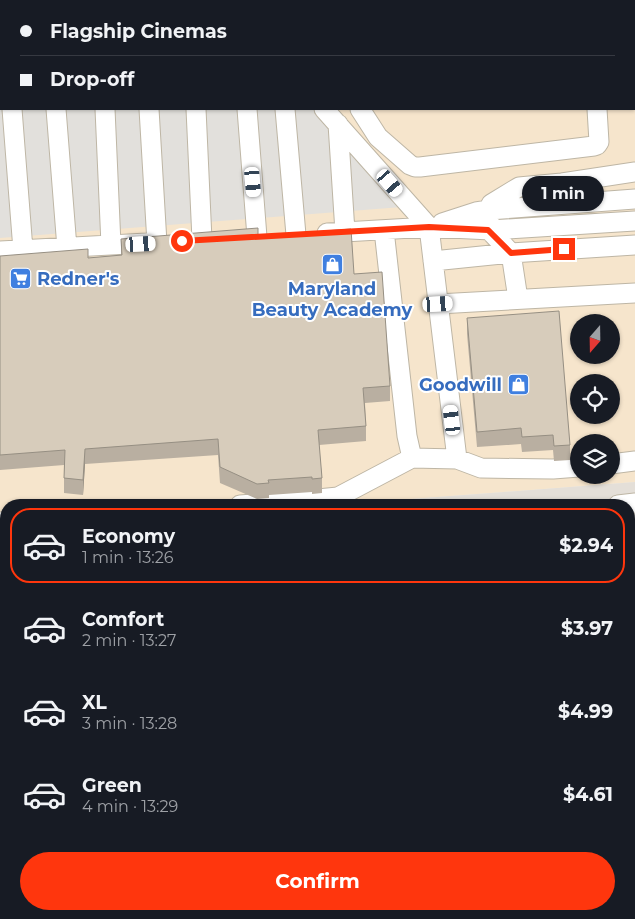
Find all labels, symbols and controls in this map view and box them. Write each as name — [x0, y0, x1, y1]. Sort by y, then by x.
text: Flagship Cinemas — [50, 20, 227, 43]
text: Drop-off — [50, 68, 134, 91]
car — [244, 166, 261, 198]
car — [374, 167, 405, 199]
callout: 1 min — [523, 176, 605, 212]
text: 1 min — [541, 184, 585, 203]
route start — [171, 230, 193, 252]
car — [125, 236, 156, 252]
route end — [553, 238, 575, 260]
shop icon: Maryland Beauty Academy — [320, 252, 344, 276]
supermarket icon: Redner's — [9, 267, 33, 291]
place label: Redner's — [37, 268, 120, 290]
place label: Maryland Beauty Academy — [252, 278, 412, 321]
car — [422, 296, 453, 312]
north arrow — [570, 314, 620, 364]
map controls — [570, 314, 620, 484]
shop icon: Goodwill — [506, 373, 530, 397]
place label: Goodwill — [419, 374, 502, 396]
button: locate — [570, 374, 620, 424]
car — [442, 404, 461, 436]
button: layers — [570, 434, 620, 484]
icon: car — [22, 523, 67, 568]
text: Economy — [82, 525, 175, 548]
text: $2.94 — [559, 534, 613, 557]
text: 1 min · 13:26 — [82, 548, 173, 567]
icon: car — [22, 606, 67, 651]
text: Comfort — [82, 608, 164, 631]
text: $3.97 — [561, 617, 613, 640]
text: 2 min · 13:27 — [82, 631, 176, 650]
icon: car — [22, 689, 67, 734]
text: XL — [82, 691, 107, 714]
text: $4.99 — [558, 700, 613, 723]
text: 3 min · 13:28 — [82, 714, 177, 733]
icon: car — [22, 772, 67, 817]
text: Green — [82, 774, 142, 797]
text: $4.61 — [563, 783, 613, 806]
text: 4 min · 13:29 — [82, 797, 178, 816]
button: Confirm — [20, 852, 615, 910]

